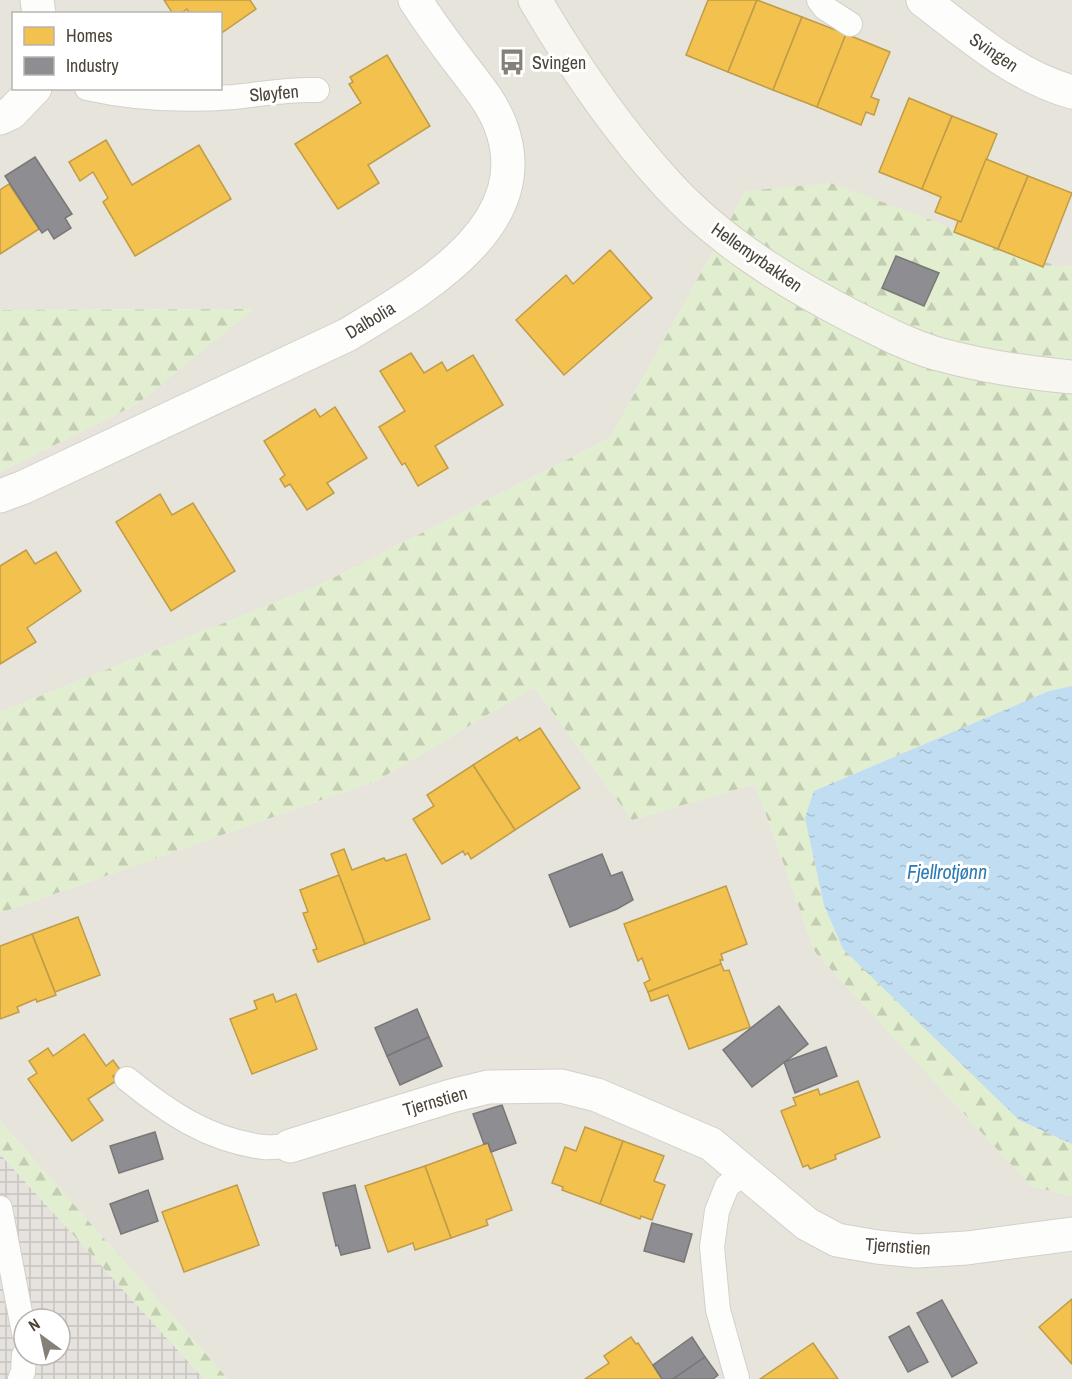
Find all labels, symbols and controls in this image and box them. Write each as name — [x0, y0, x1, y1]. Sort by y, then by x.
legend — [12, 12, 222, 90]
text: Homes — [66, 23, 113, 48]
street label: Svingen — [965, 26, 1023, 78]
bus stop icon: Svingen — [497, 47, 527, 77]
place label: Svingen — [532, 50, 586, 75]
text: Industry — [66, 53, 119, 78]
street label: Sløyfen — [248, 78, 300, 108]
street label: Hellemyrbakken — [706, 216, 808, 298]
street label: Dalbolia — [340, 295, 400, 345]
water label: Fjellrotjønn — [907, 858, 987, 885]
street label: Tjernstien — [400, 1080, 470, 1122]
street label: Tjernstien — [864, 1231, 932, 1261]
north arrow — [12, 1307, 72, 1367]
text: N — [24, 1313, 44, 1336]

